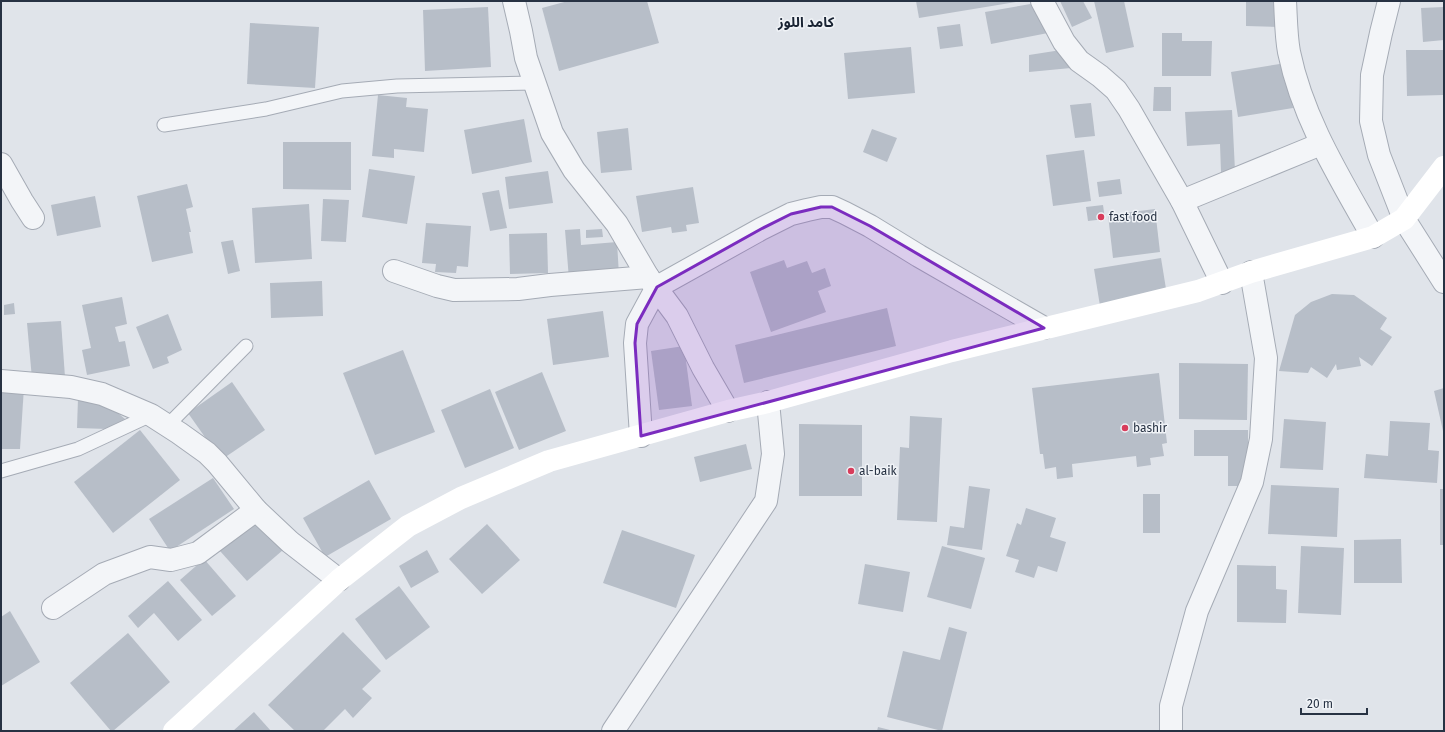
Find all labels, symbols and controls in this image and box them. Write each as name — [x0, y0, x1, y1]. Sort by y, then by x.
district label: كامد اللوز — [777, 14, 835, 31]
place label: fast food — [1109, 210, 1157, 224]
marker: fast food — [1096, 212, 1106, 222]
place label: bashir — [1133, 421, 1167, 435]
marker: bashir — [1120, 423, 1130, 433]
place label: al-baik — [859, 464, 898, 478]
marker: al-baik — [846, 466, 856, 476]
scale bar — [1301, 690, 1367, 716]
text: 20 m — [1307, 697, 1333, 711]

